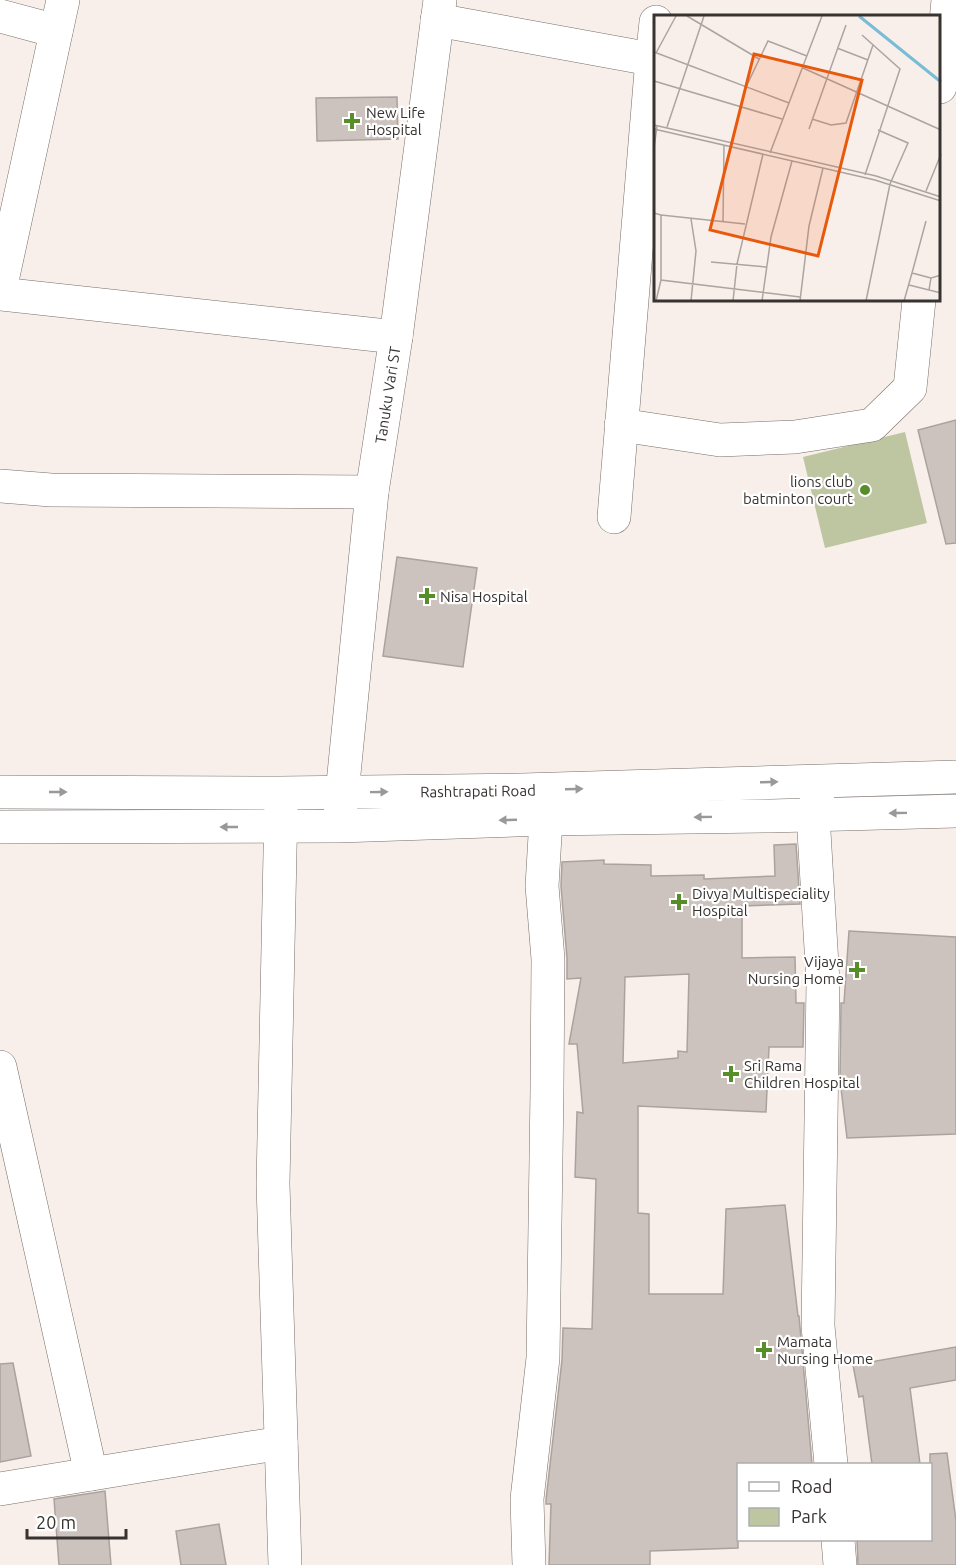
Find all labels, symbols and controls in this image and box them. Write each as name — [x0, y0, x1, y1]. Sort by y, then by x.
inset map — [654, 15, 941, 302]
place label: New Life Hospital — [366, 104, 425, 138]
marker: New Life Hospital — [343, 112, 361, 130]
street label: Tanuku Vari ST — [371, 344, 403, 445]
place label: lions club batminton court — [743, 473, 853, 507]
marker: lions club batminton court — [858, 483, 872, 497]
marker: Nisa Hospital — [418, 587, 436, 605]
place label: Nisa Hospital — [440, 588, 528, 605]
one-way arrow — [760, 777, 779, 787]
street label: Rashtrapati Road — [420, 781, 536, 800]
one-way arrow — [565, 784, 584, 793]
one-way arrow — [49, 787, 68, 797]
one-way arrow — [370, 787, 389, 797]
one-way arrow — [888, 808, 907, 818]
one-way arrow — [693, 812, 712, 822]
one-way arrow — [498, 816, 517, 825]
one-way arrow — [219, 822, 238, 832]
place label: Divya Multispeciality Hospital — [692, 885, 830, 919]
marker: Divya Multispeciality Hospital — [670, 893, 688, 911]
place label: Vijaya Nursing Home — [748, 953, 844, 987]
marker: Vijaya Nursing Home — [848, 961, 866, 979]
place label: Sri Rama Children Hospital — [744, 1057, 860, 1091]
marker: Sri Rama Children Hospital — [722, 1065, 740, 1083]
place label: Mamata Nursing Home — [777, 1333, 873, 1367]
marker: Mamata Nursing Home — [755, 1341, 773, 1359]
legend — [737, 1463, 932, 1541]
text: Road — [791, 1476, 833, 1496]
scale bar — [27, 1502, 126, 1540]
text: Park — [791, 1506, 827, 1526]
text: 20 m — [36, 1512, 76, 1532]

